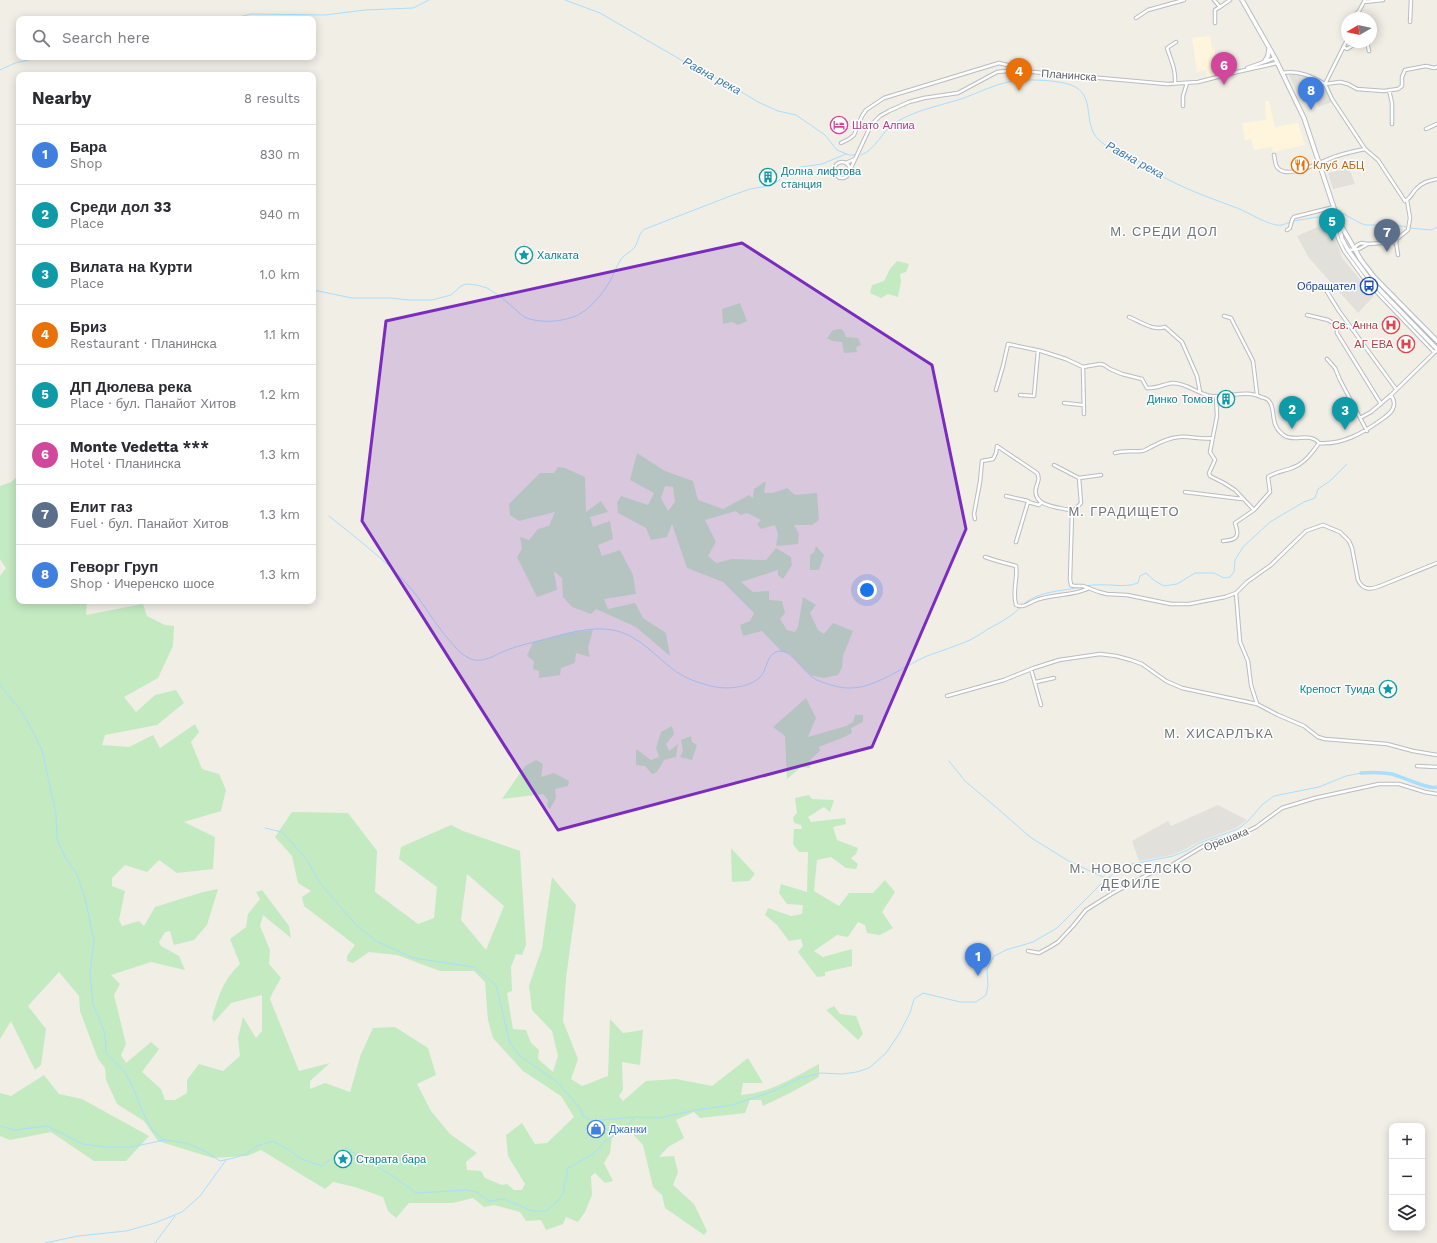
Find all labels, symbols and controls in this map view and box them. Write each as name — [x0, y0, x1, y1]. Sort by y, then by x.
north arrow — [1341, 12, 1377, 48]
search box — [16, 16, 316, 60]
icon: search — [30, 27, 52, 49]
text: Search here — [62, 29, 150, 47]
pin: 6 — [1211, 52, 1237, 85]
water label: Равна река — [681, 54, 744, 98]
pin: 4 — [1006, 58, 1032, 91]
street label: Планинска — [1041, 67, 1098, 84]
pin: 8 — [1298, 77, 1324, 110]
text: Nearby — [32, 88, 91, 108]
text: 8 results — [244, 91, 300, 106]
hotel icon: Шато Алпиа — [829, 115, 849, 135]
place label: Шато Алпиа — [852, 119, 916, 132]
text: Бара — [70, 138, 107, 156]
water label: Равна река — [1104, 138, 1167, 182]
text: 1 — [42, 147, 48, 162]
text: 830 m — [260, 147, 300, 162]
restaurant icon: Клуб АБЦ — [1290, 155, 1310, 175]
text: Shop — [70, 156, 102, 171]
place label: Клуб АБЦ — [1313, 159, 1364, 172]
place label: Долна лифтова станция — [781, 165, 862, 191]
building icon: Долна лифтова станция — [758, 167, 778, 187]
text: Среди дол 33 — [70, 198, 171, 216]
text: 2 — [41, 207, 49, 222]
text: 940 m — [259, 207, 300, 222]
pin: 5 — [1319, 208, 1345, 241]
text: Place — [70, 216, 104, 231]
pin: 7 — [1374, 219, 1400, 252]
district label: М. СРЕДИ ДОЛ — [1110, 224, 1218, 239]
place icon: Халката — [514, 245, 534, 265]
place label: Халката — [537, 249, 580, 262]
text: Вилата на Курти — [70, 258, 192, 276]
text: 3 — [41, 267, 49, 282]
text: 1.0 km — [260, 267, 300, 282]
text: Place — [70, 276, 104, 291]
bus stop icon: Обращател — [1359, 276, 1379, 296]
place label: Обращател — [1297, 280, 1356, 293]
hospital icon: Св. Анна — [1381, 315, 1401, 335]
text: Бриз — [70, 318, 107, 336]
place label: Св. Анна — [1332, 319, 1379, 332]
text: 4 — [41, 327, 49, 342]
text: 1.1 km — [264, 327, 300, 342]
hospital icon: АГ ЕВА — [1396, 334, 1416, 354]
text: Restaurant · Планинска — [70, 336, 217, 351]
place label: АГ ЕВА — [1354, 338, 1394, 351]
text: ДП Дюлева река — [70, 378, 192, 396]
text: 5 — [41, 387, 49, 402]
text: 1.2 km — [260, 387, 300, 402]
building icon: Динко Томов — [1216, 389, 1236, 409]
place label: Динко Томов — [1147, 393, 1213, 406]
text: Place · бул. Панайот Хитов — [70, 396, 236, 411]
pin: 2 — [1279, 396, 1305, 429]
pin: 3 — [1332, 397, 1358, 430]
text: Monte Vedetta *** — [70, 438, 209, 456]
text: 6 — [41, 447, 49, 462]
text: 1.3 km — [260, 447, 300, 462]
text: Hotel · Планинска — [70, 456, 181, 471]
text: Елит газ — [70, 498, 133, 516]
district label: М. ГРАДИЩЕТО — [1068, 504, 1180, 519]
text: 7 — [41, 507, 49, 522]
text: 1.3 km — [260, 507, 300, 522]
text: Fuel · бул. Панайот Хитов — [70, 516, 229, 531]
text: Геворг Груп — [70, 558, 158, 576]
text: 8 — [41, 567, 49, 582]
text: 1.3 km — [260, 567, 300, 582]
text: Shop · Ичеренско шосе — [70, 576, 215, 591]
your location — [857, 580, 877, 600]
place icon: Крепост Туида — [1378, 679, 1398, 699]
place label: Крепост Туида — [1300, 683, 1376, 696]
district label: М. ХИСАРЛЪКА — [1164, 726, 1274, 741]
street label: Орешака — [1202, 824, 1251, 854]
district label: М. НОВОСЕЛСКО ДЕФИЛЕ — [1069, 861, 1193, 891]
pin: 1 — [965, 943, 991, 976]
shop icon: Джанки — [586, 1119, 606, 1139]
place label: Джанки — [609, 1123, 647, 1136]
map controls — [1389, 1123, 1425, 1231]
button: + — [1389, 1123, 1425, 1159]
place icon: Старата бара — [333, 1149, 353, 1169]
place label: Старата бара — [356, 1153, 427, 1166]
button: − — [1389, 1159, 1425, 1195]
button: layers — [1389, 1195, 1425, 1231]

